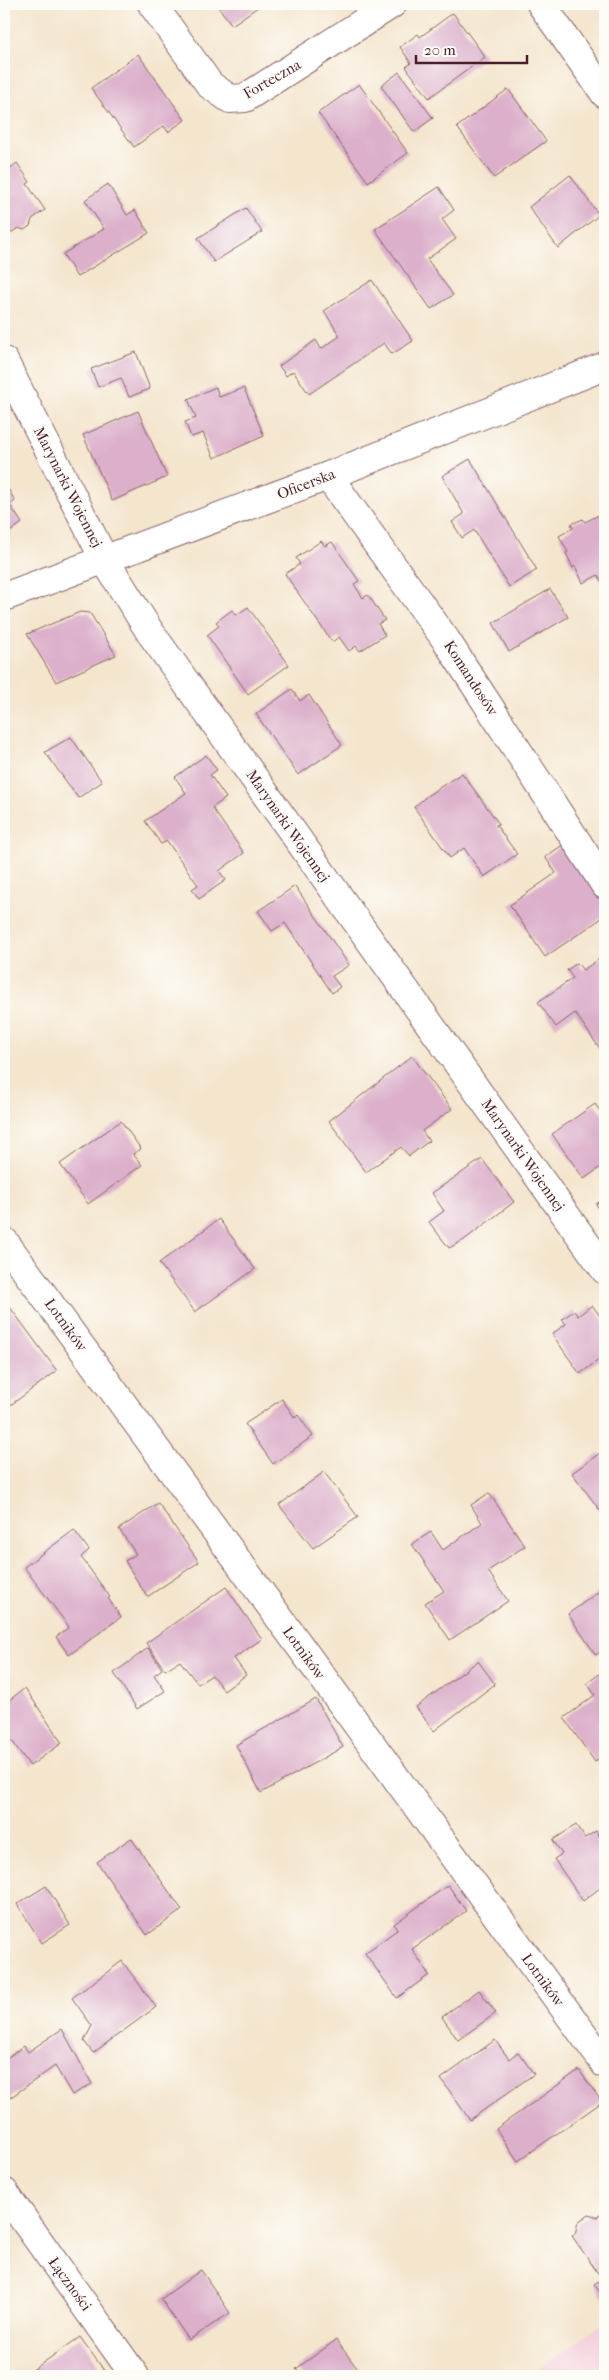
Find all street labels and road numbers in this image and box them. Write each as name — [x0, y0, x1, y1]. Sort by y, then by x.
street label: Forteczna — [240, 55, 305, 103]
street label: Marynarki Wojennej — [30, 424, 106, 550]
street label: Oficerska — [274, 464, 339, 503]
street label: Komandosów — [440, 637, 502, 720]
street label: Marynarki Wojennej — [242, 766, 334, 886]
street label: Marynarki Wojennej — [477, 1095, 569, 1215]
street label: Lotników — [41, 1295, 92, 1356]
street label: Lotników — [279, 1623, 330, 1684]
street label: Lotników — [518, 1950, 569, 2011]
street label: Łączności — [44, 2254, 96, 2315]

